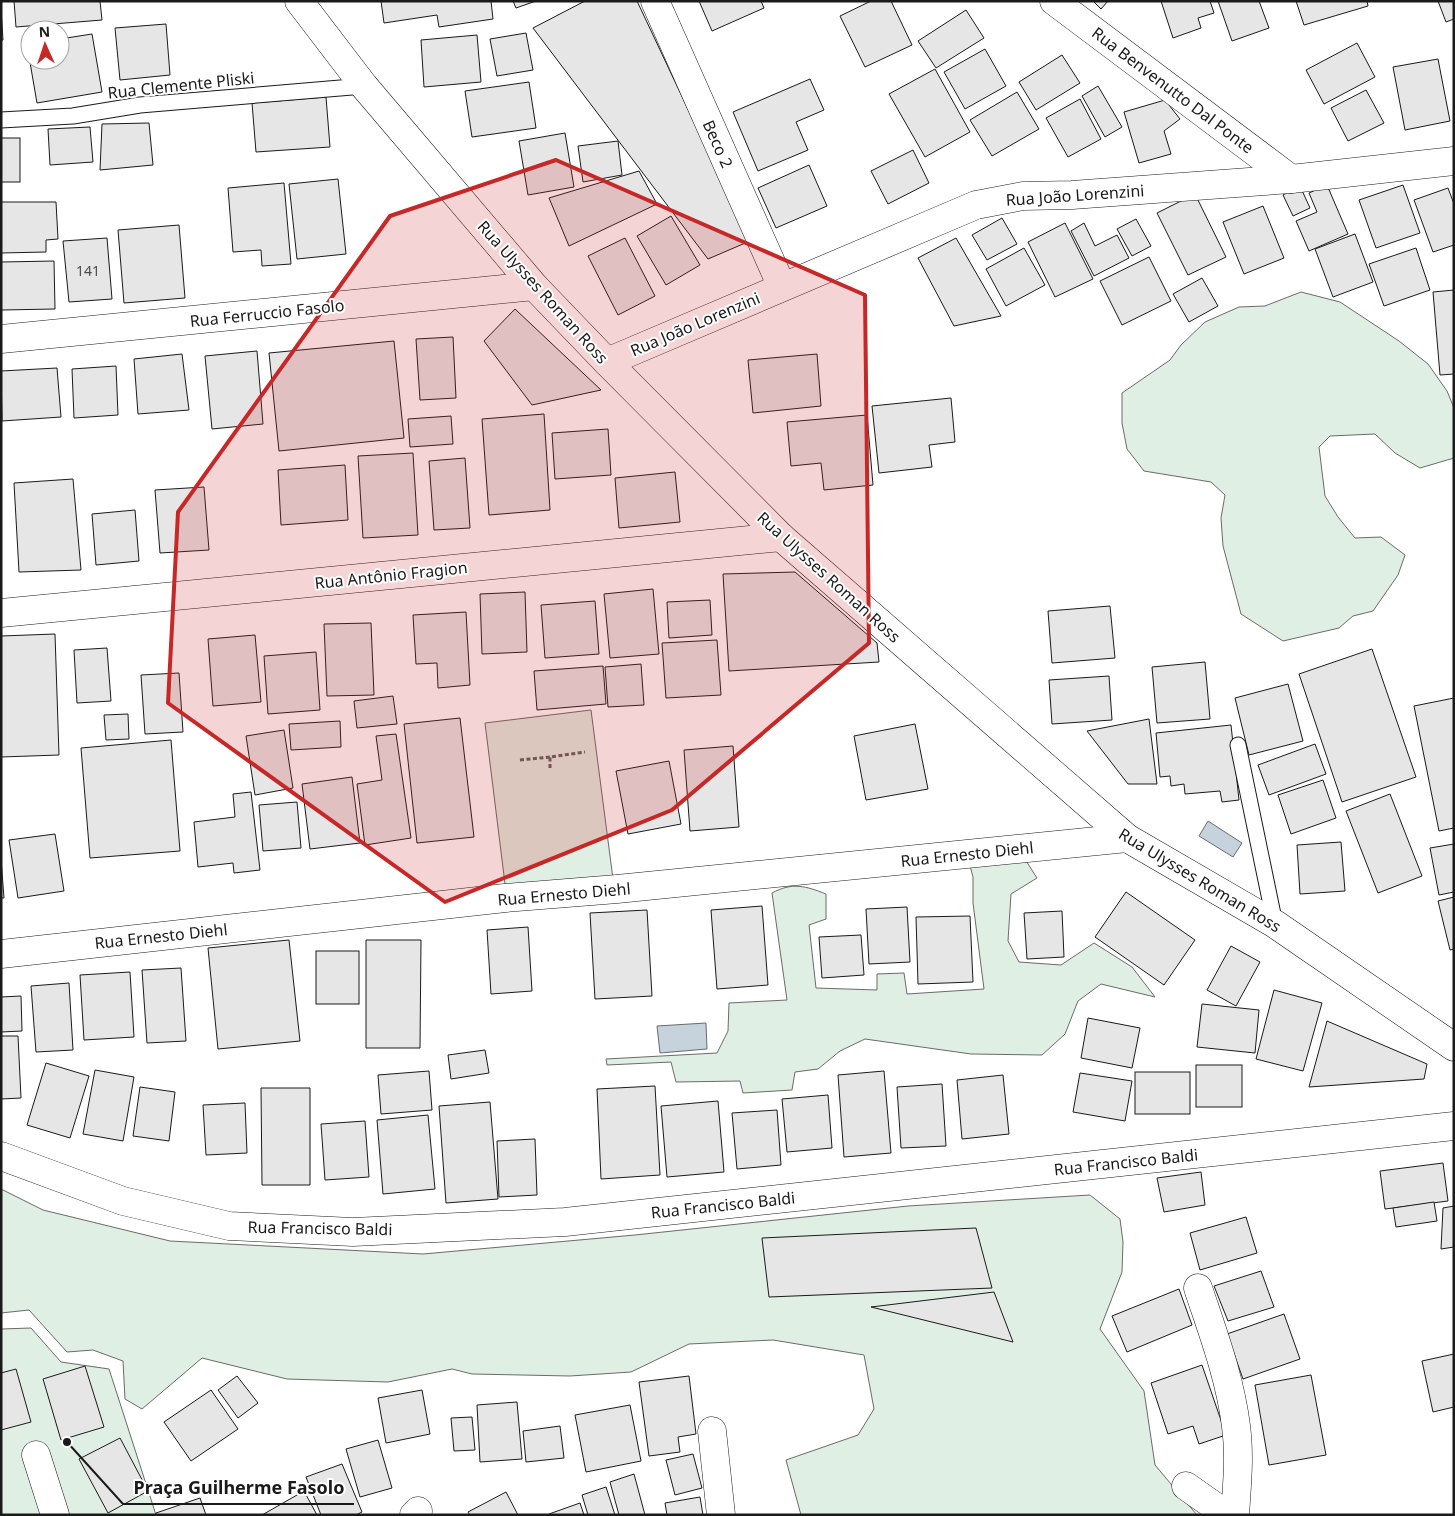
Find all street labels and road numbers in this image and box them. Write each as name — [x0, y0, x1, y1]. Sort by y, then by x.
street label: Rua Benvenutto Dal Ponte — [1087, 22, 1259, 158]
street label: Rua Clemente Pliski — [107, 66, 255, 104]
street label: Beco 2 — [698, 117, 738, 171]
street label: Rua João Lorenzini — [1005, 179, 1145, 211]
street label: Rua Ulysses Roman Ross — [473, 216, 613, 368]
street label: Rua João Lorenzini — [627, 287, 763, 361]
street label: Rua Ferruccio Fasolo — [189, 294, 345, 332]
street label: Rua Ulysses Roman Ross — [753, 507, 905, 647]
street label: Rua Antônio Fragion — [314, 556, 468, 594]
street label: Rua Ulysses Roman Ross — [1115, 823, 1285, 937]
street label: Rua Ernesto Diehl — [899, 836, 1035, 872]
street label: Rua Ernesto Diehl — [497, 877, 631, 911]
street label: Rua Ernesto Diehl — [93, 918, 229, 954]
street label: Rua Francisco Baldi — [1053, 1143, 1199, 1181]
street label: Rua Francisco Baldi — [650, 1186, 796, 1224]
street label: Rua Francisco Baldi — [247, 1216, 393, 1240]

